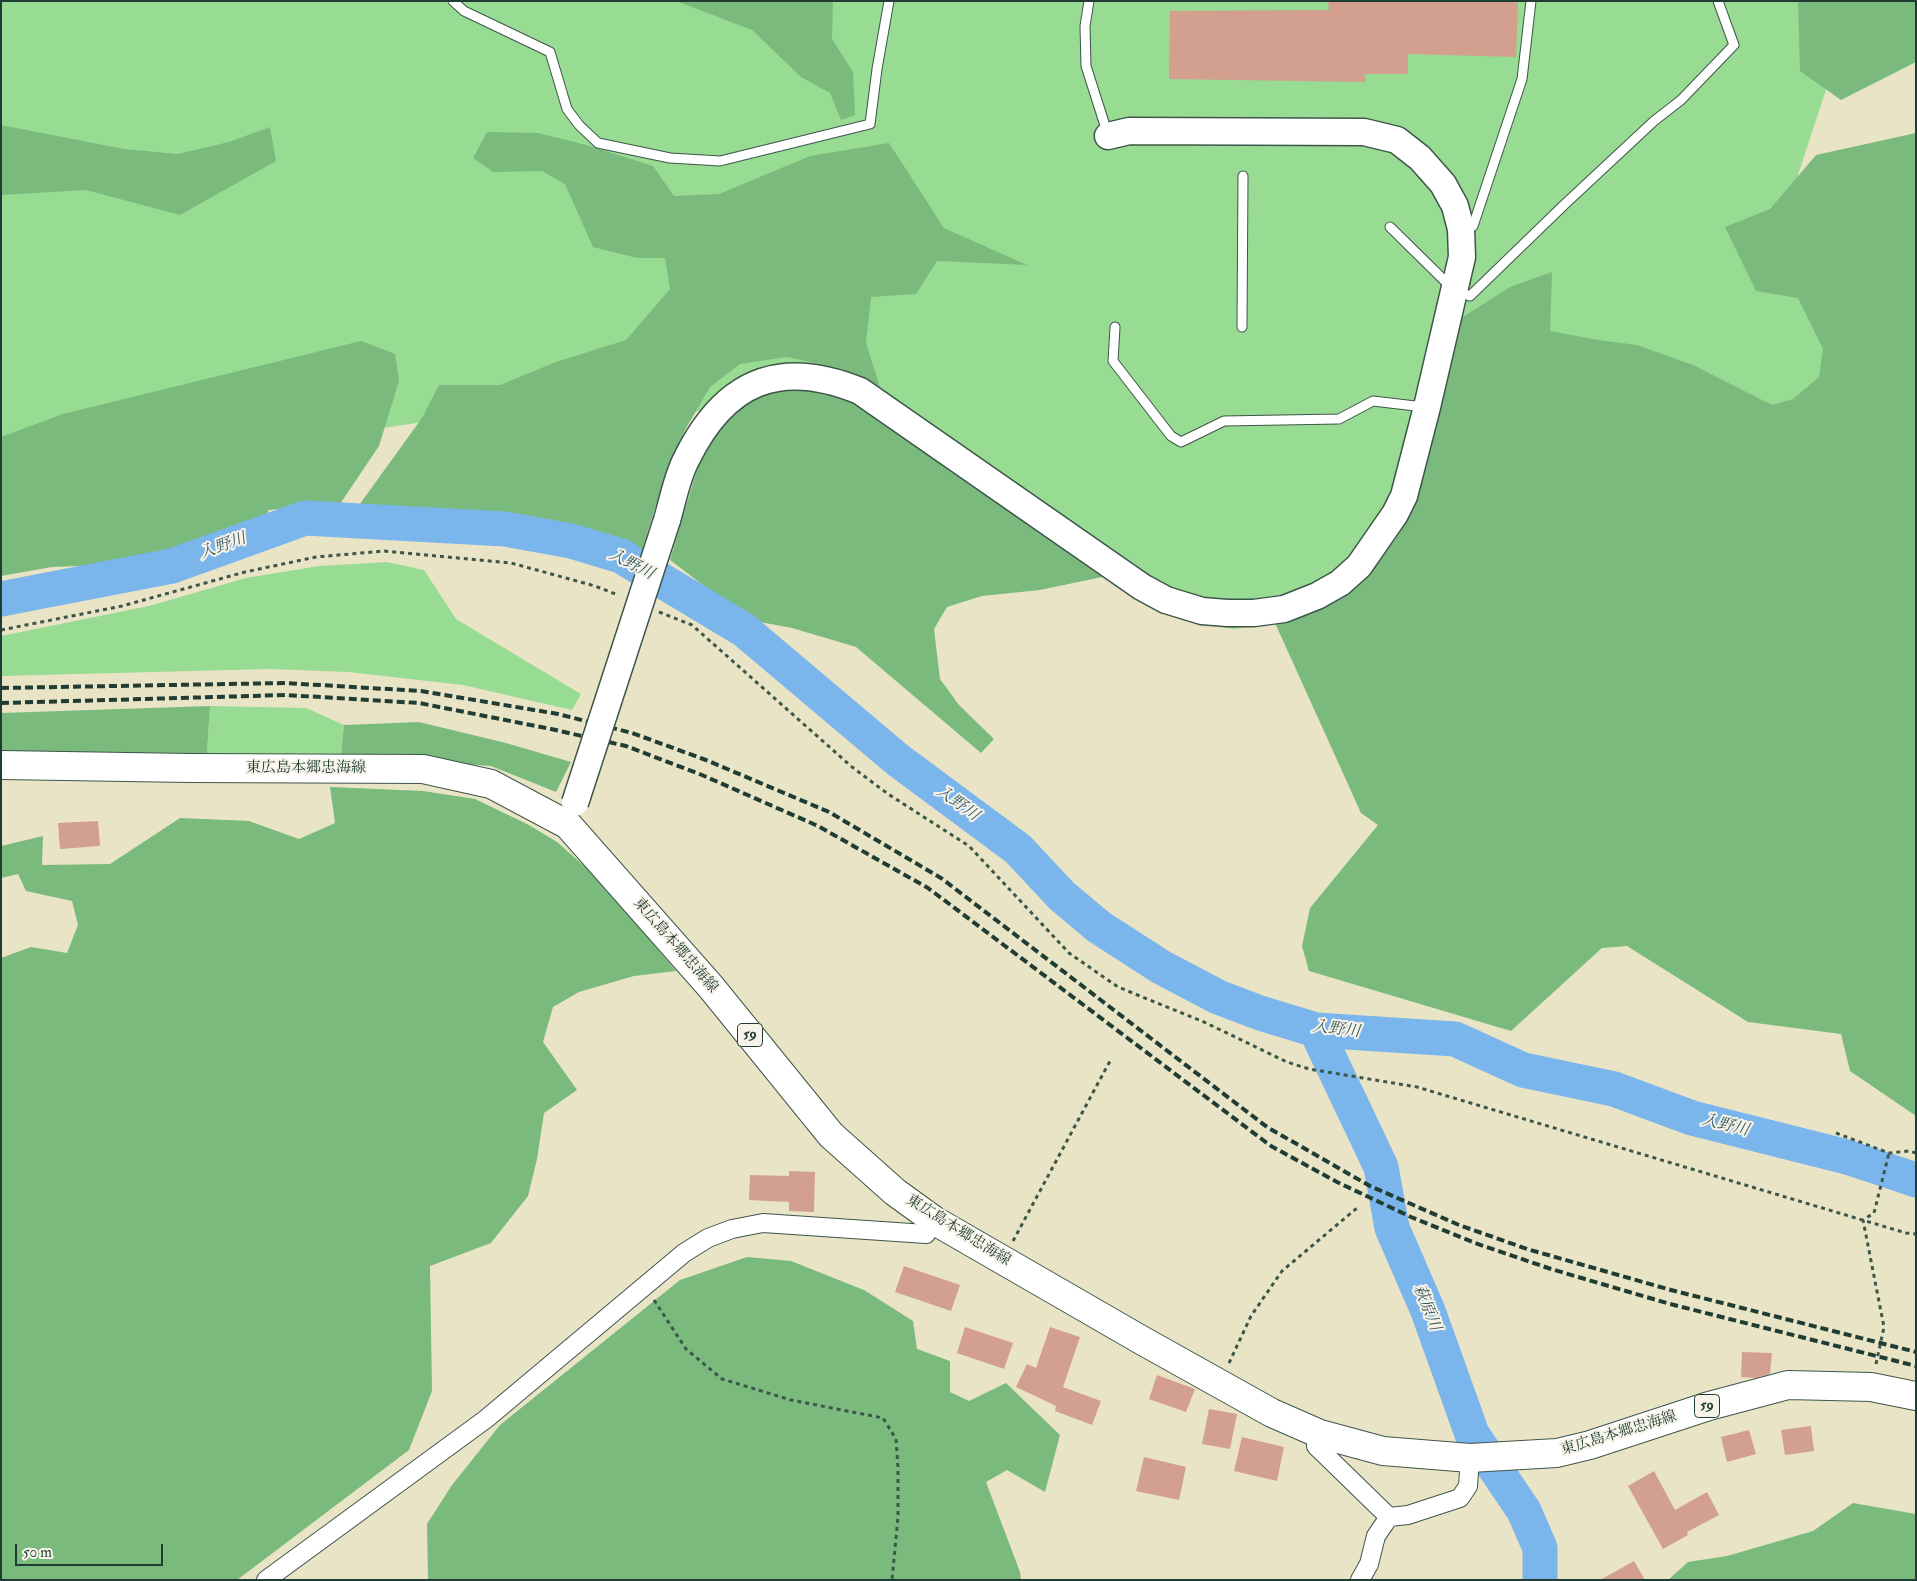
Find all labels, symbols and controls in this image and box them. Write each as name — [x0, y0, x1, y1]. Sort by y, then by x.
water label: 入野川 — [197, 530, 249, 564]
water label: 入野川 — [605, 546, 657, 584]
street label: 東広島本郷忠海線 — [246, 760, 366, 778]
water label: 入野川 — [932, 782, 982, 826]
street label: 東広島本郷忠海線 — [629, 895, 721, 997]
water label: 入野川 — [1311, 1018, 1361, 1042]
road number: 59 — [738, 1024, 762, 1046]
water label: 入野川 — [1699, 1111, 1751, 1141]
street label: 東広島本郷忠海線 — [902, 1192, 1014, 1270]
water label: 萩原川 — [1408, 1282, 1444, 1334]
road number: 59 — [1694, 1394, 1720, 1418]
street label: 東広島本郷忠海線 — [1559, 1408, 1679, 1460]
scale bar — [18, 1534, 165, 1566]
text: 50 m — [23, 1543, 52, 1562]

